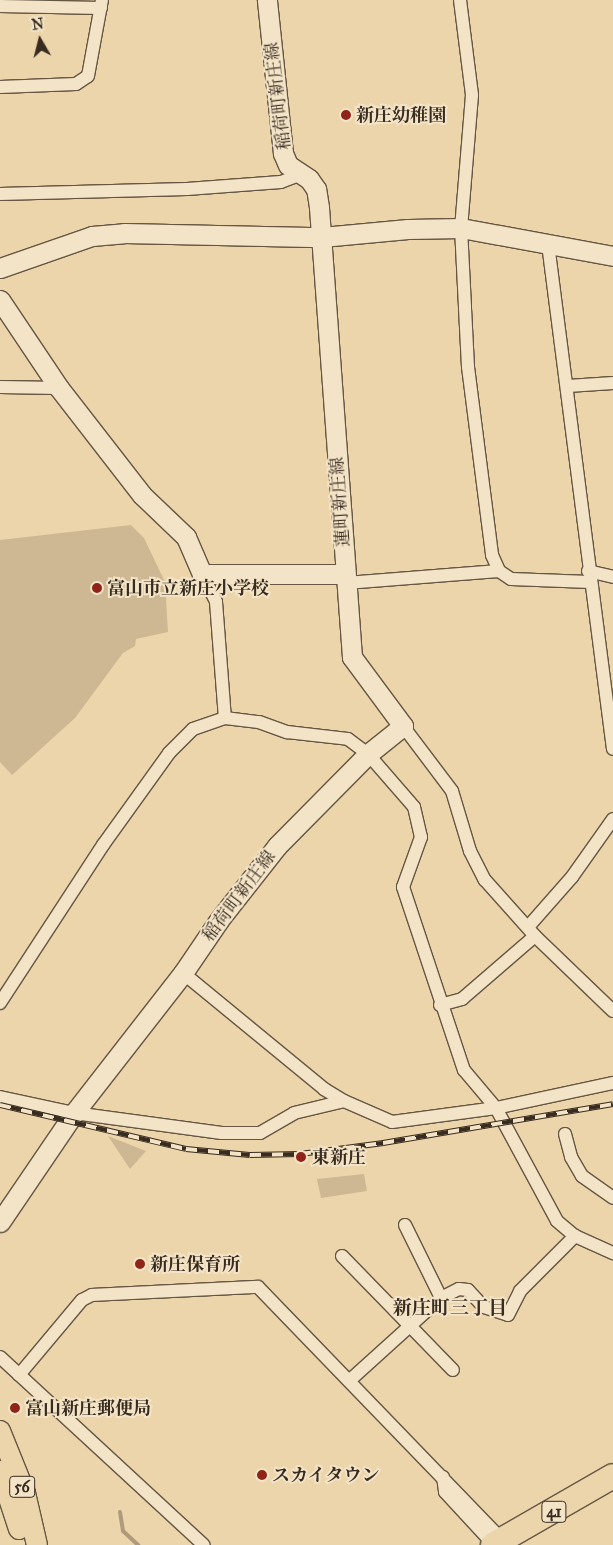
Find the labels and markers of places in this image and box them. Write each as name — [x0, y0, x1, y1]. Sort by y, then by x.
place label: 新庄幼稚園 — [356, 104, 446, 126]
marker: 新庄幼稚園 — [340, 109, 352, 121]
place label: 富山市立新庄小学校 — [107, 577, 269, 599]
marker: 富山市立新庄小学校 — [91, 582, 103, 594]
place label: 東新庄 — [312, 1146, 366, 1168]
marker: 東新庄 — [294, 1150, 308, 1164]
place label: 新庄保育所 — [150, 1253, 240, 1275]
marker: 新庄保育所 — [134, 1258, 146, 1270]
place label: 富山新庄郵便局 — [25, 1397, 151, 1419]
marker: 富山新庄郵便局 — [9, 1402, 21, 1414]
place label: スカイタウン — [272, 1464, 380, 1486]
marker: スカイタウン — [256, 1469, 268, 1481]

